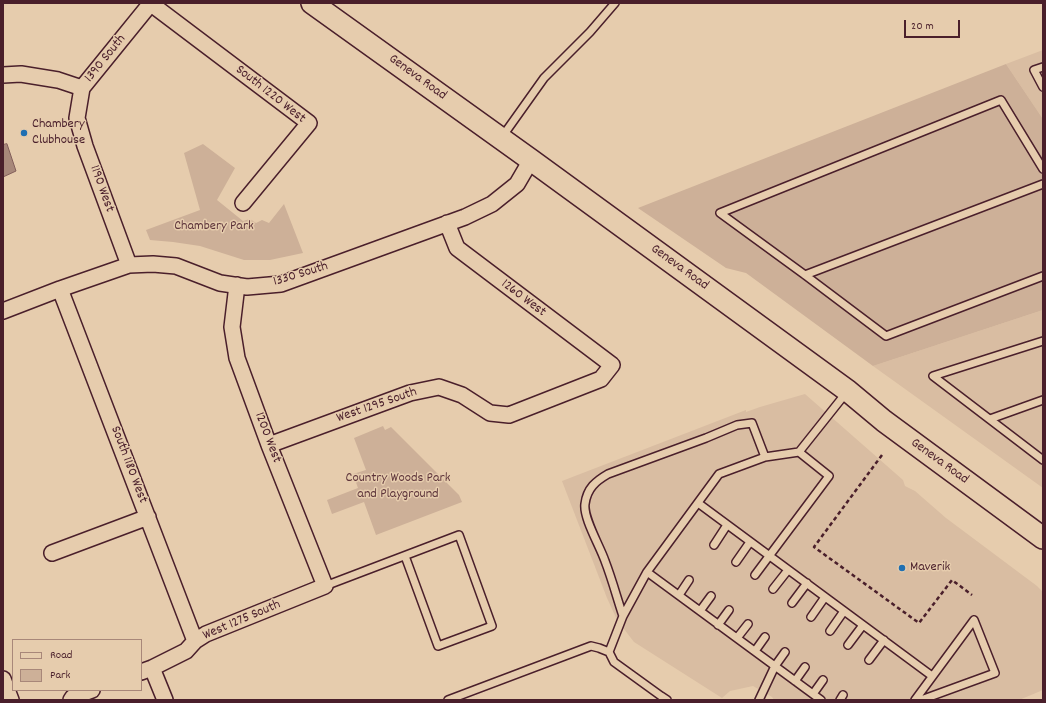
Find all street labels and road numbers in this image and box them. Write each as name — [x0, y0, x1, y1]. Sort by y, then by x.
street label: 1390 South — [82, 32, 130, 86]
street label: Geneva Road — [385, 51, 449, 105]
street label: South 1220 West — [231, 62, 309, 128]
street label: 1190 West — [85, 163, 117, 215]
street label: Geneva Road — [647, 241, 711, 295]
street label: 1330 South — [272, 259, 330, 291]
street label: 1260 West — [497, 277, 549, 321]
street label: West 1295 South — [335, 384, 419, 428]
street label: 1200 West — [250, 410, 284, 466]
street label: South 1180 West — [106, 424, 150, 506]
street label: Geneva Road — [907, 435, 971, 489]
street label: West 1275 South — [201, 597, 283, 645]

